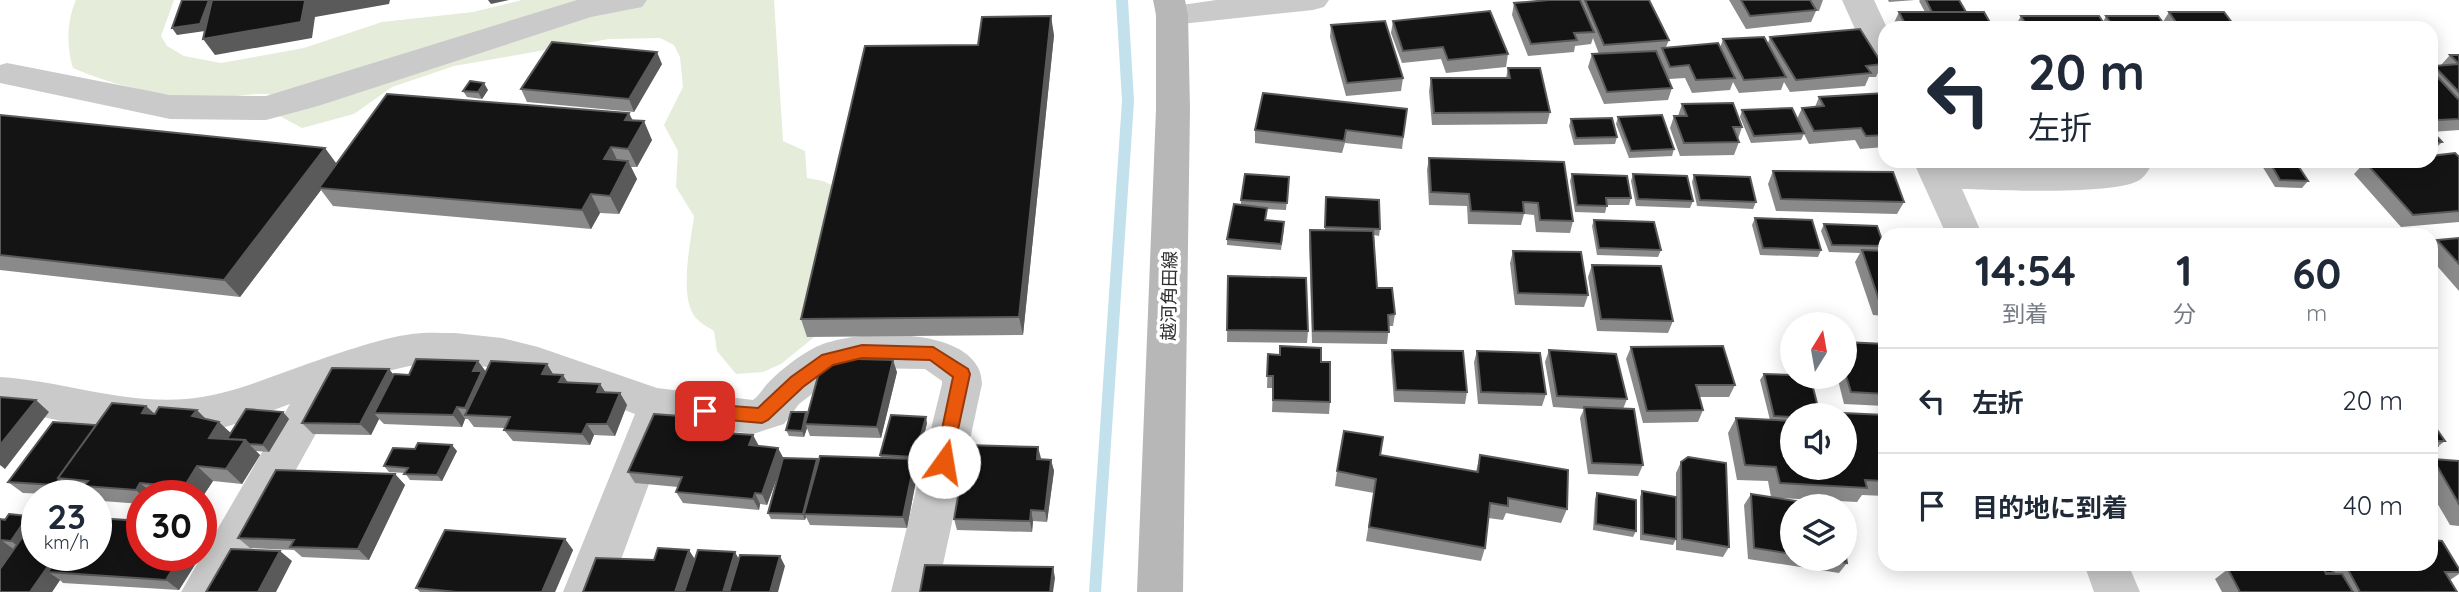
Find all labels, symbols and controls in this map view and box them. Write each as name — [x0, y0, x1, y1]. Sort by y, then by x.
text: 20 m — [2028, 41, 2145, 102]
icon: left — [1913, 49, 2004, 140]
text: 左折 — [2028, 107, 2092, 147]
text: 14:54 — [1975, 244, 2076, 297]
text: 1 — [2176, 244, 2192, 297]
text: 60 — [2292, 247, 2341, 300]
street label: 越河角田線 — [1157, 251, 1181, 341]
text: m — [2306, 298, 2327, 327]
text: 到着 — [2002, 299, 2048, 328]
text: 分 — [2173, 299, 2196, 328]
north arrow — [1780, 312, 1857, 388]
map controls — [1780, 312, 1857, 571]
pin — [675, 381, 735, 441]
icon: left — [1913, 382, 1951, 420]
text: 20 m — [2342, 384, 2403, 417]
text: 左折 — [1972, 386, 2024, 419]
icon: arrive — [686, 392, 724, 430]
button: sound — [1780, 403, 1857, 480]
position arrow — [907, 425, 981, 499]
speed limit sign: 30 — [126, 480, 217, 571]
icon: arrive — [1913, 487, 1951, 525]
text: 40 m — [2343, 489, 2403, 522]
text: 目的地に到着 — [1972, 491, 2128, 524]
text: 23 — [47, 494, 86, 538]
button: layers — [1780, 494, 1857, 571]
text: km/h — [44, 531, 89, 554]

